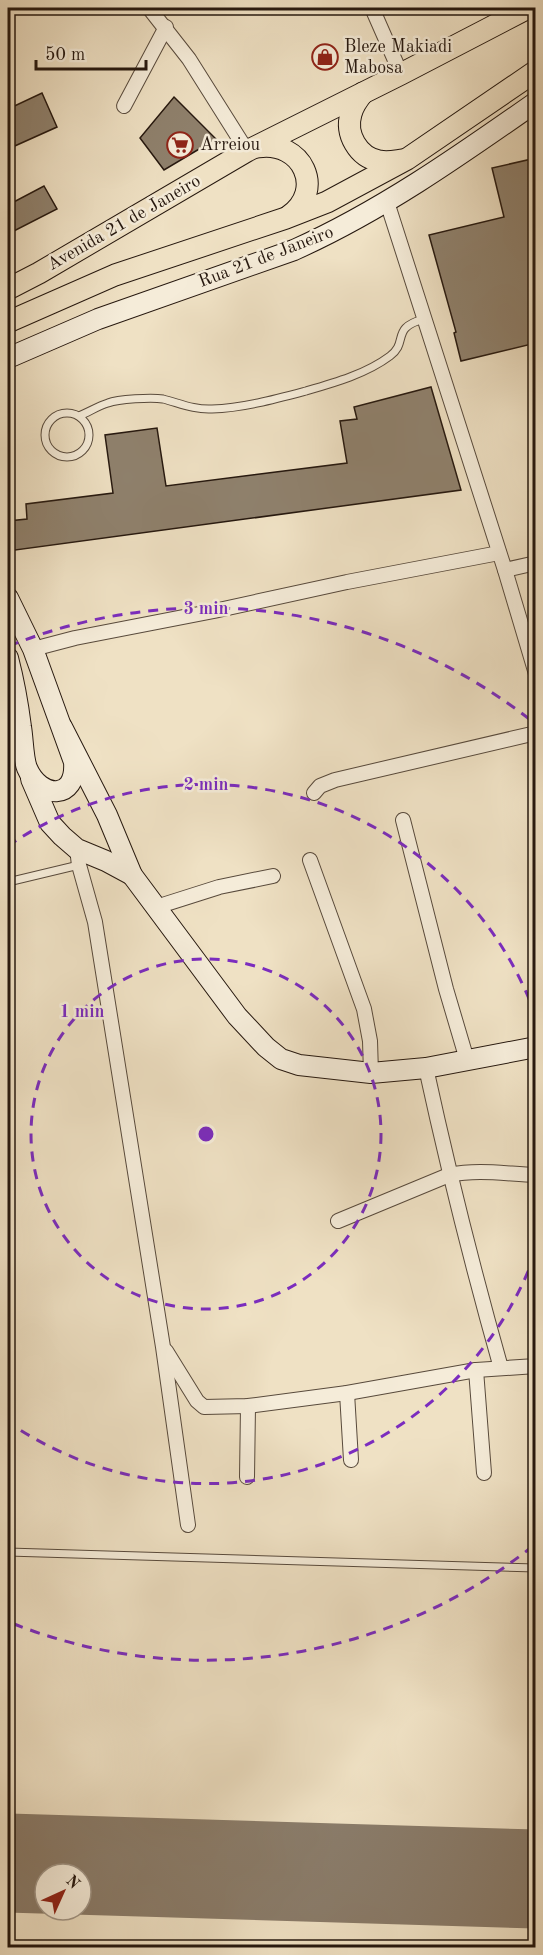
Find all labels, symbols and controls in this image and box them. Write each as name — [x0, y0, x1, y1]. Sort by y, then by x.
scale bar — [36, 33, 146, 71]
place label: Bleze Makiadi Mabosa — [344, 38, 452, 77]
shop icon: Bleze Makiadi Mabosa — [310, 42, 340, 72]
text: 50 m — [45, 46, 85, 64]
supermarket icon: Arreiou — [165, 130, 195, 160]
place label: Arreiou — [200, 136, 261, 154]
street label: Avenida 21 de Janeiro — [44, 172, 204, 274]
street label: Rua 21 de Janeiro — [196, 223, 336, 291]
text: 3 min — [183, 600, 229, 618]
text: 2 min — [183, 776, 229, 794]
text: 1 min — [59, 1003, 105, 1021]
centre of rings — [196, 1124, 216, 1144]
north arrow — [33, 1862, 93, 1922]
text: N — [62, 1873, 83, 1893]

